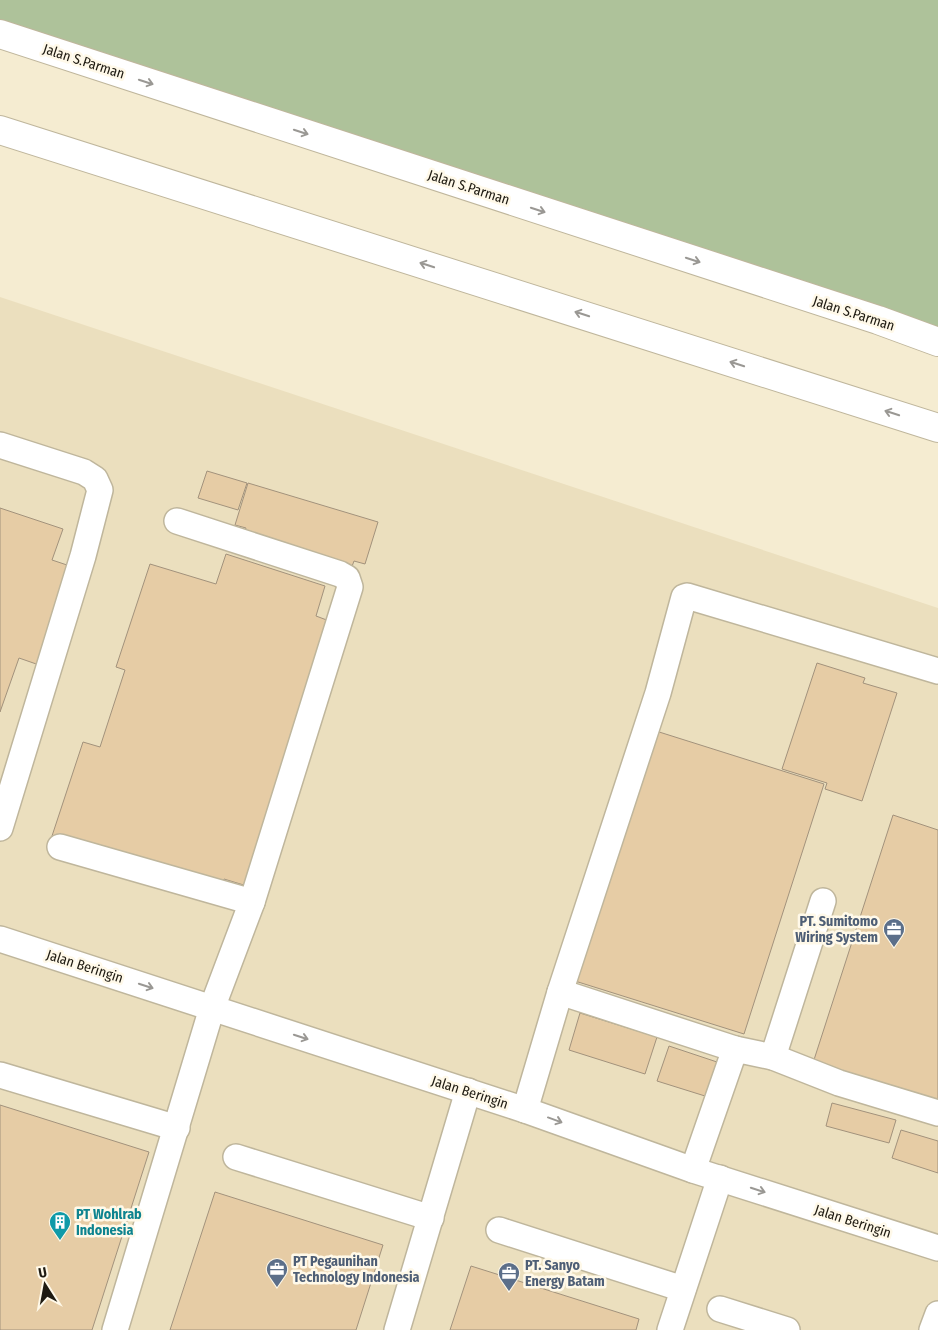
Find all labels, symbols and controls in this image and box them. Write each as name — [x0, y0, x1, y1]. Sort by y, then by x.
street label: Jalan S.Parman — [41, 40, 127, 83]
one-way arrow — [138, 77, 154, 87]
one-way arrow — [292, 128, 308, 137]
street label: Jalan S.Parman — [426, 166, 512, 209]
one-way arrow — [530, 205, 546, 215]
one-way arrow — [685, 255, 701, 265]
one-way arrow — [420, 259, 436, 269]
street label: Jalan S.Parman — [811, 292, 897, 335]
one-way arrow — [574, 309, 590, 319]
one-way arrow — [729, 359, 745, 368]
one-way arrow — [884, 408, 900, 418]
place label: PT. Sumitomo Wiring System — [795, 913, 879, 946]
office icon: PT. Sumitomo Wiring System — [882, 917, 906, 948]
street label: Jalan Beringin — [44, 946, 125, 987]
one-way arrow — [138, 982, 154, 992]
one-way arrow — [292, 1032, 308, 1042]
street label: Jalan Beringin — [429, 1072, 510, 1113]
one-way arrow — [547, 1116, 562, 1125]
one-way arrow — [750, 1186, 766, 1196]
street label: Jalan Beringin — [812, 1201, 893, 1242]
place label: PT Wohlrab Indonesia — [76, 1206, 142, 1239]
building icon: PT Wohlrab Indonesia — [48, 1210, 72, 1241]
place label: PT Pegaunihan Technology Indonesia — [293, 1253, 420, 1286]
office icon: PT Pegaunihan Technology Indonesia — [265, 1257, 289, 1288]
place label: PT. Sanyo Energy Batam — [525, 1257, 605, 1290]
north arrow — [20, 1260, 70, 1310]
office icon: PT. Sanyo Energy Batam — [497, 1261, 521, 1292]
text: U — [37, 1264, 48, 1282]

